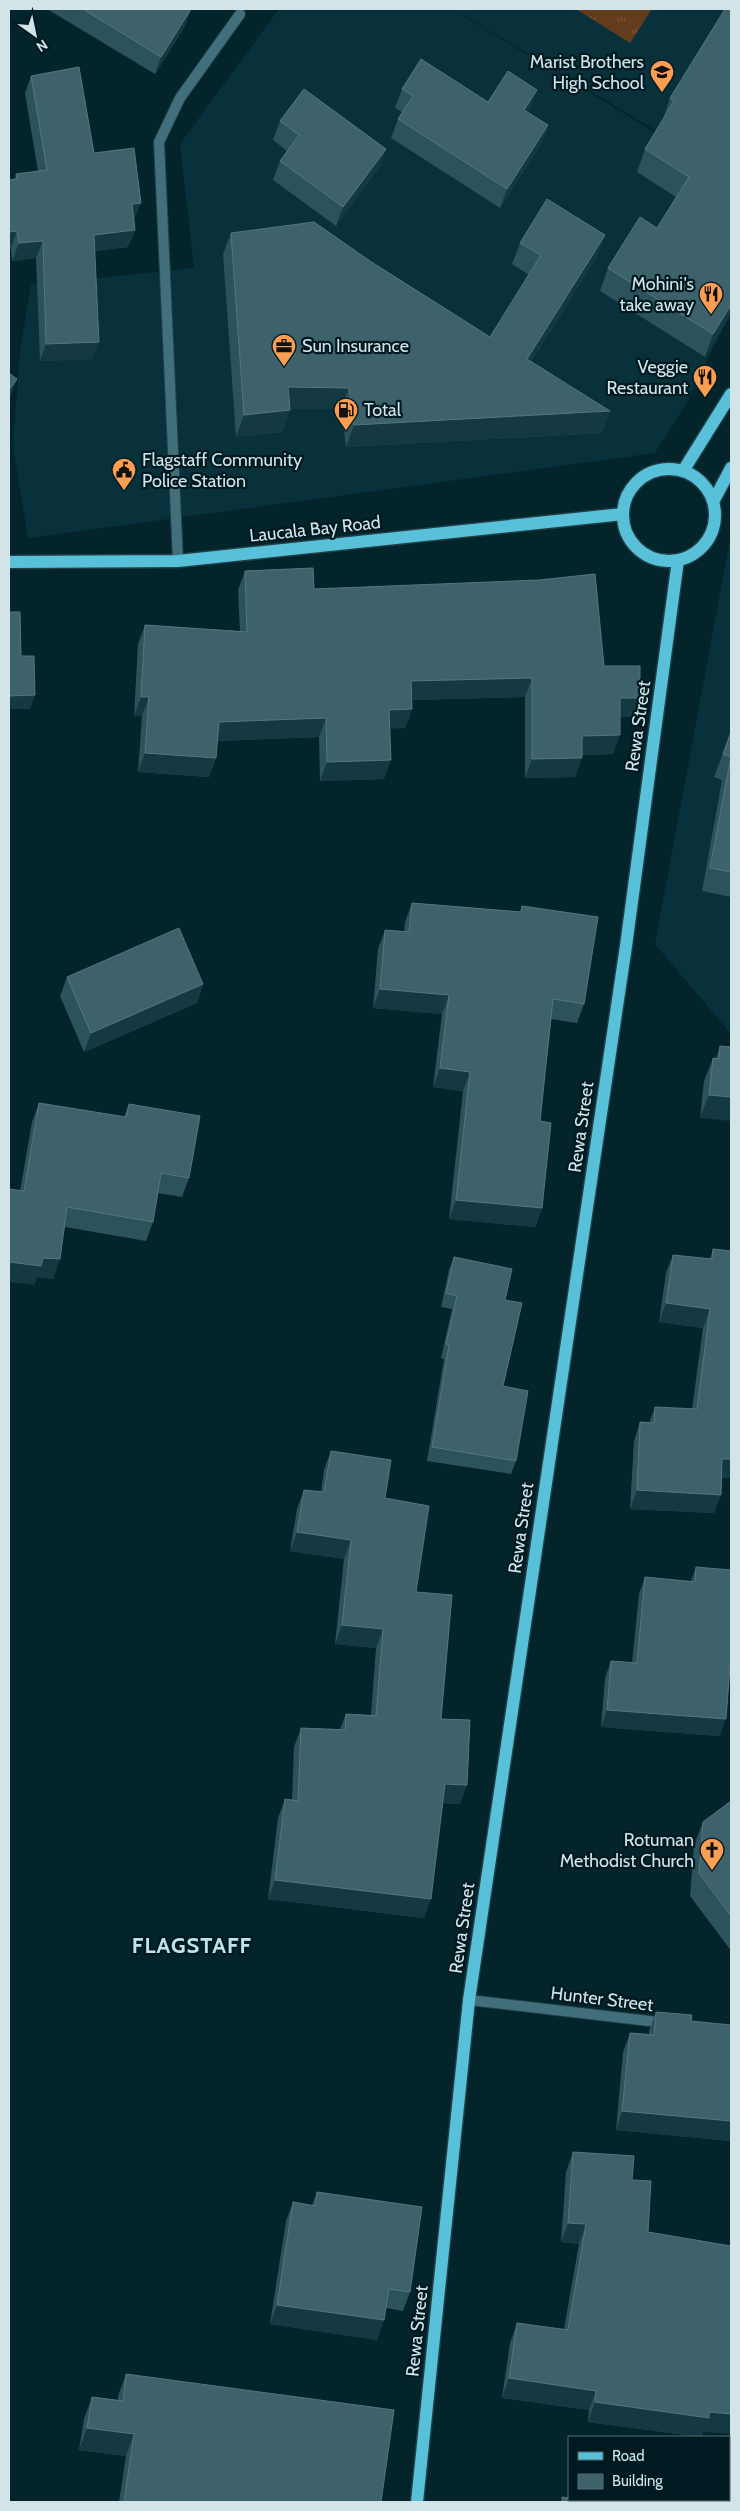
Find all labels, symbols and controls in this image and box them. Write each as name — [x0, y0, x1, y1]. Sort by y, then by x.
north arrow — [10, 10, 60, 60]
text: N — [33, 36, 51, 56]
place label: Marist Brothers High School — [530, 51, 645, 94]
school or university icon: Marist Brothers High School — [649, 59, 675, 93]
place label: Mohini's take away — [620, 273, 694, 316]
restaurant icon: Mohini's take away — [698, 281, 724, 315]
office icon: Sun Insurance — [271, 333, 297, 367]
place label: Sun Insurance — [302, 335, 409, 357]
place label: Veggie Restaurant — [606, 356, 688, 399]
restaurant icon: Veggie Restaurant — [692, 364, 718, 398]
fuel station icon: Total — [333, 397, 359, 431]
place label: Total — [364, 399, 402, 421]
place label: Flagstaff Community Police Station — [142, 449, 302, 492]
public building icon: Flagstaff Community Police Station — [111, 457, 137, 491]
street label: Laucala Bay Road — [248, 511, 382, 547]
street label: Rewa Street — [621, 679, 655, 773]
street label: Rewa Street — [564, 1080, 598, 1174]
street label: Rewa Street — [504, 1481, 538, 1575]
place label: Rotuman Methodist Church — [560, 1829, 694, 1872]
church icon: Rotuman Methodist Church — [699, 1837, 725, 1871]
street label: Rewa Street — [445, 1881, 479, 1975]
district label: FLAGSTAFF — [132, 1932, 252, 1959]
street label: Hunter Street — [550, 1982, 654, 2016]
street label: Rewa Street — [401, 2284, 433, 2378]
legend — [568, 2436, 730, 2501]
text: Road — [612, 2447, 645, 2465]
text: Building — [612, 2472, 663, 2490]

